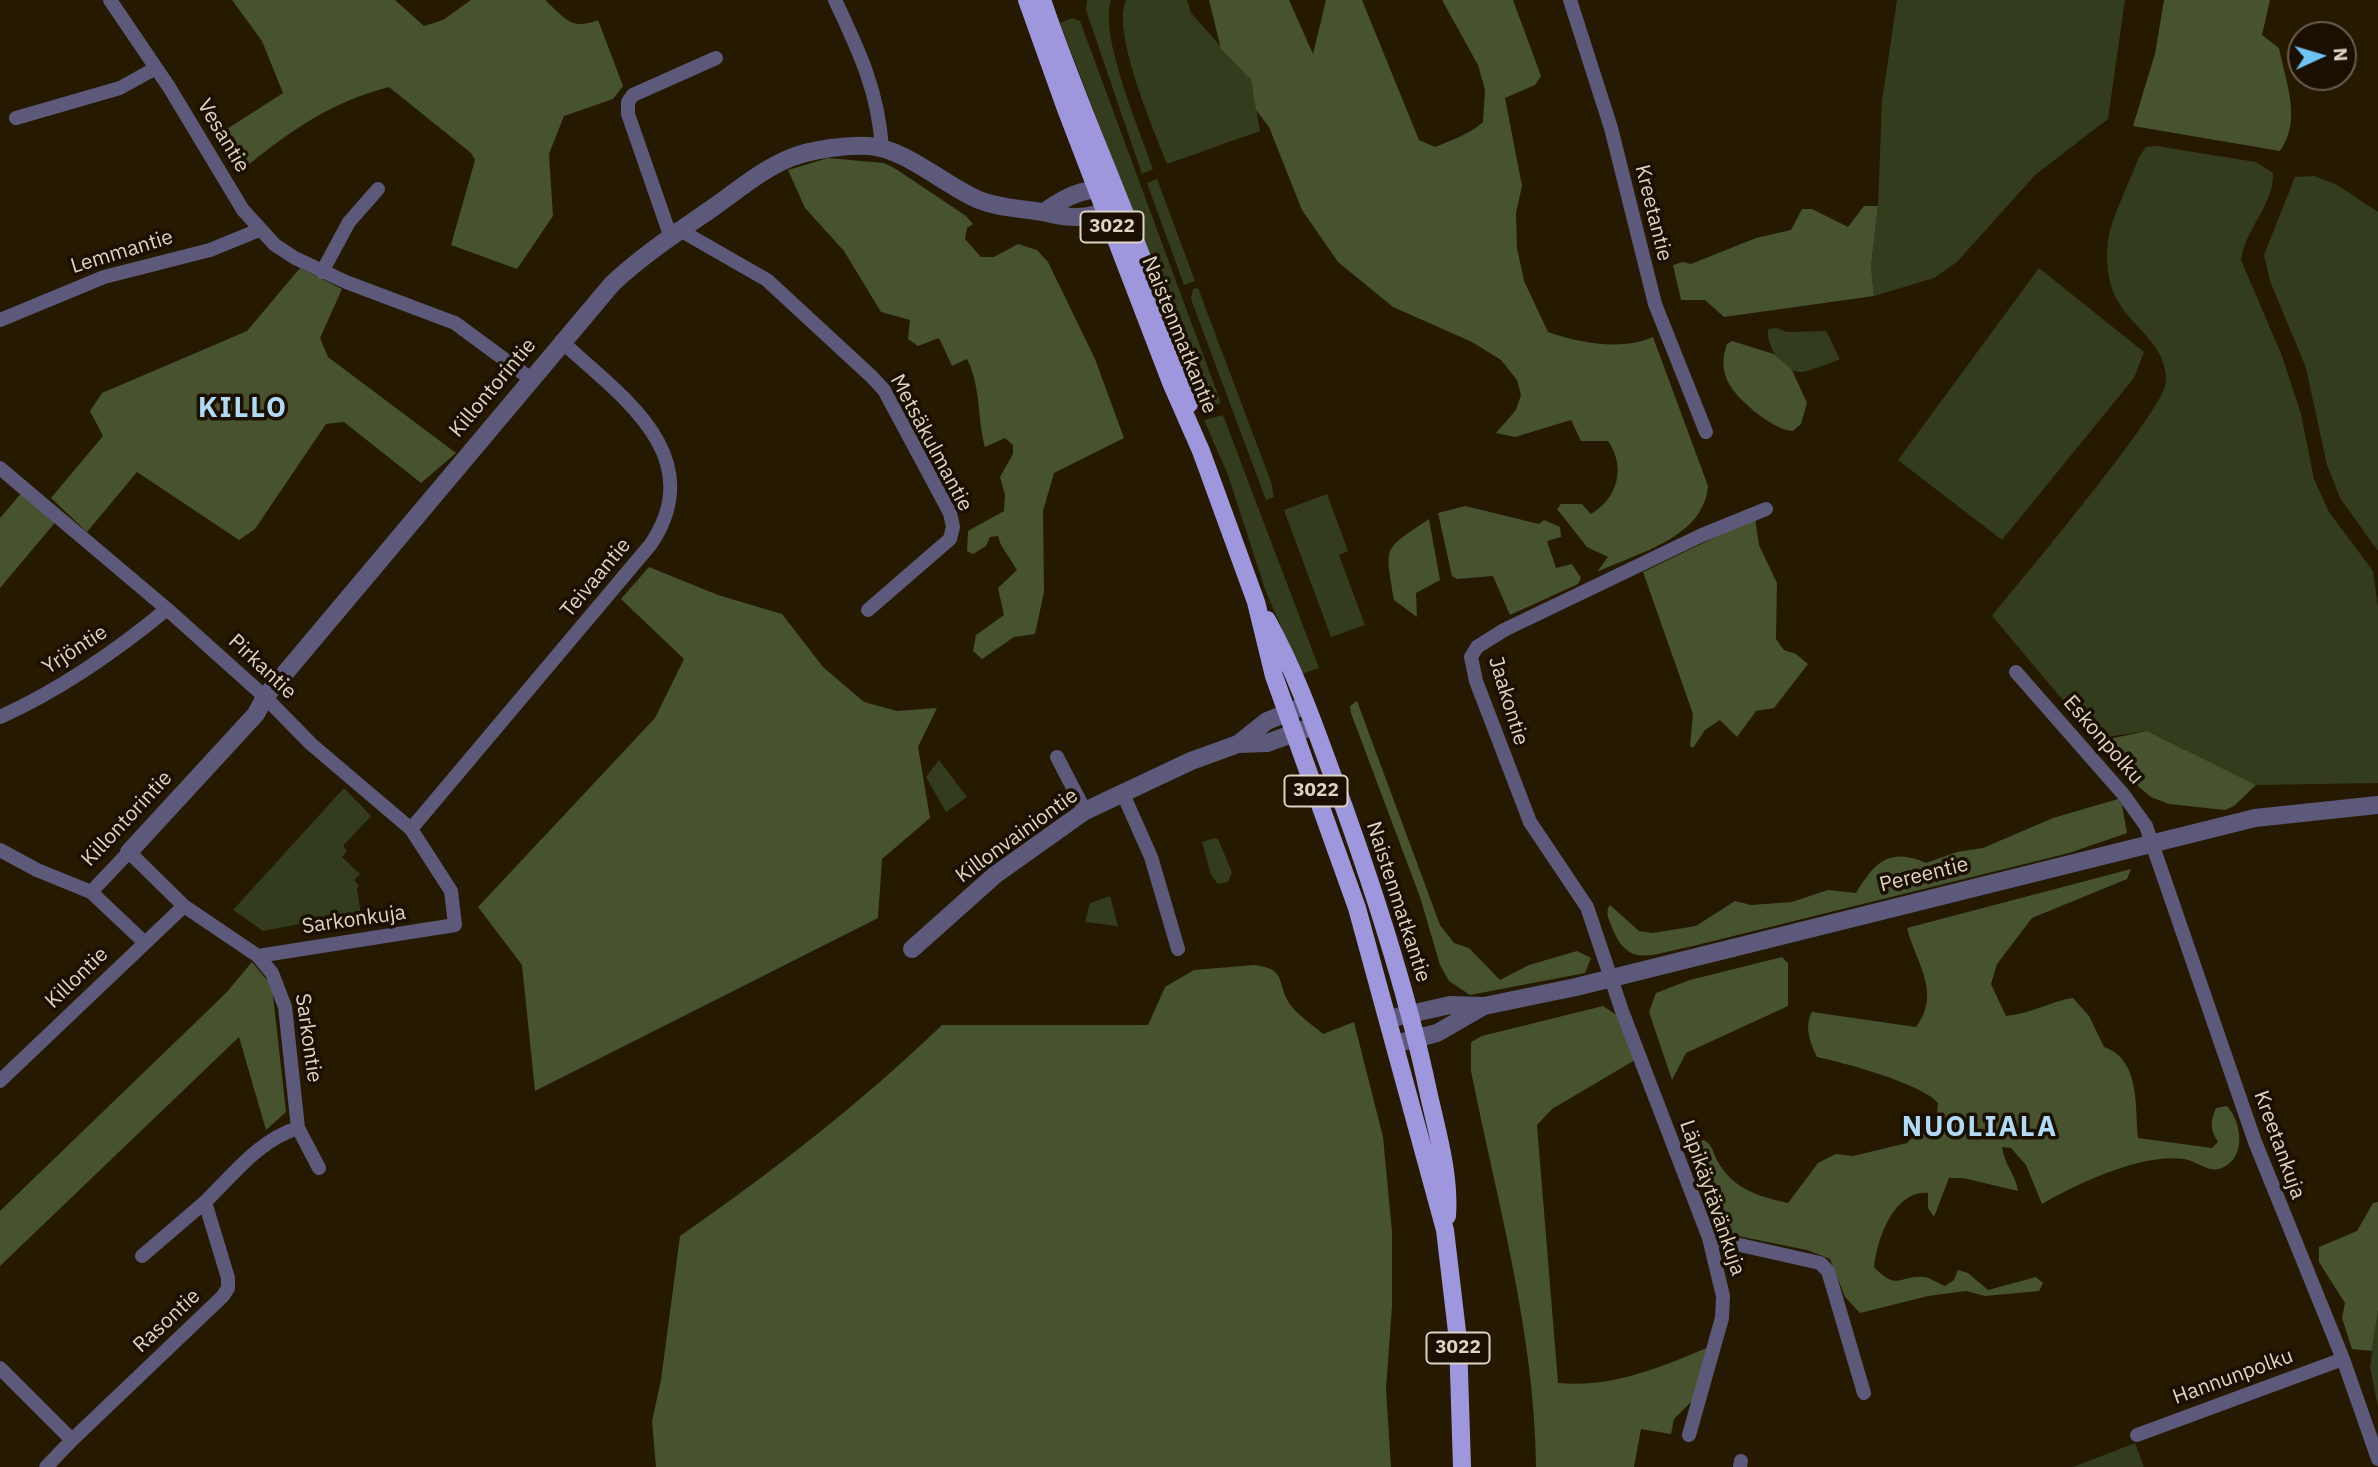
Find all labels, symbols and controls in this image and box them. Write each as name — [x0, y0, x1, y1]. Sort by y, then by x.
north arrow — [2287, 21, 2357, 91]
text: N — [2329, 47, 2353, 62]
street label: Vesantie — [191, 95, 255, 177]
street label: Kreetantie — [1629, 162, 1677, 264]
road number: 3022 — [1080, 212, 1144, 243]
street label: Lemmantie — [68, 224, 176, 280]
street label: Naistenmatkantie — [1136, 253, 1222, 417]
street label: Killontorintie — [444, 333, 542, 443]
street label: Metsäkulmantie — [884, 370, 978, 516]
district label: KILLO — [199, 392, 287, 426]
street label: Teivaantie — [555, 533, 637, 623]
street label: Yrjöntie — [38, 620, 112, 680]
street label: Pirkantie — [223, 629, 301, 705]
street label: Jaakontie — [1483, 653, 1533, 749]
street label: Eskonpolku — [2058, 690, 2148, 790]
street label: Killontorintie — [76, 766, 178, 872]
road number: 3022 — [1284, 776, 1348, 806]
street label: Killonvainiontie — [951, 783, 1083, 889]
street label: Naistenmatkantie — [1360, 819, 1436, 985]
street label: Pereentie — [1877, 852, 1971, 898]
street label: Sarkonkuja — [300, 900, 408, 940]
street label: Killontie — [40, 942, 114, 1014]
street label: Sarkontie — [289, 992, 327, 1084]
street label: Kreetankuja — [2248, 1087, 2310, 1203]
district label: NUOLIALA — [1903, 1111, 2057, 1145]
street label: Läpikäytävänkuja — [1674, 1117, 1750, 1279]
street label: Rasontie — [128, 1284, 206, 1358]
road number: 3022 — [1426, 1332, 1490, 1364]
street label: Hannunpolku — [2169, 1344, 2297, 1410]

